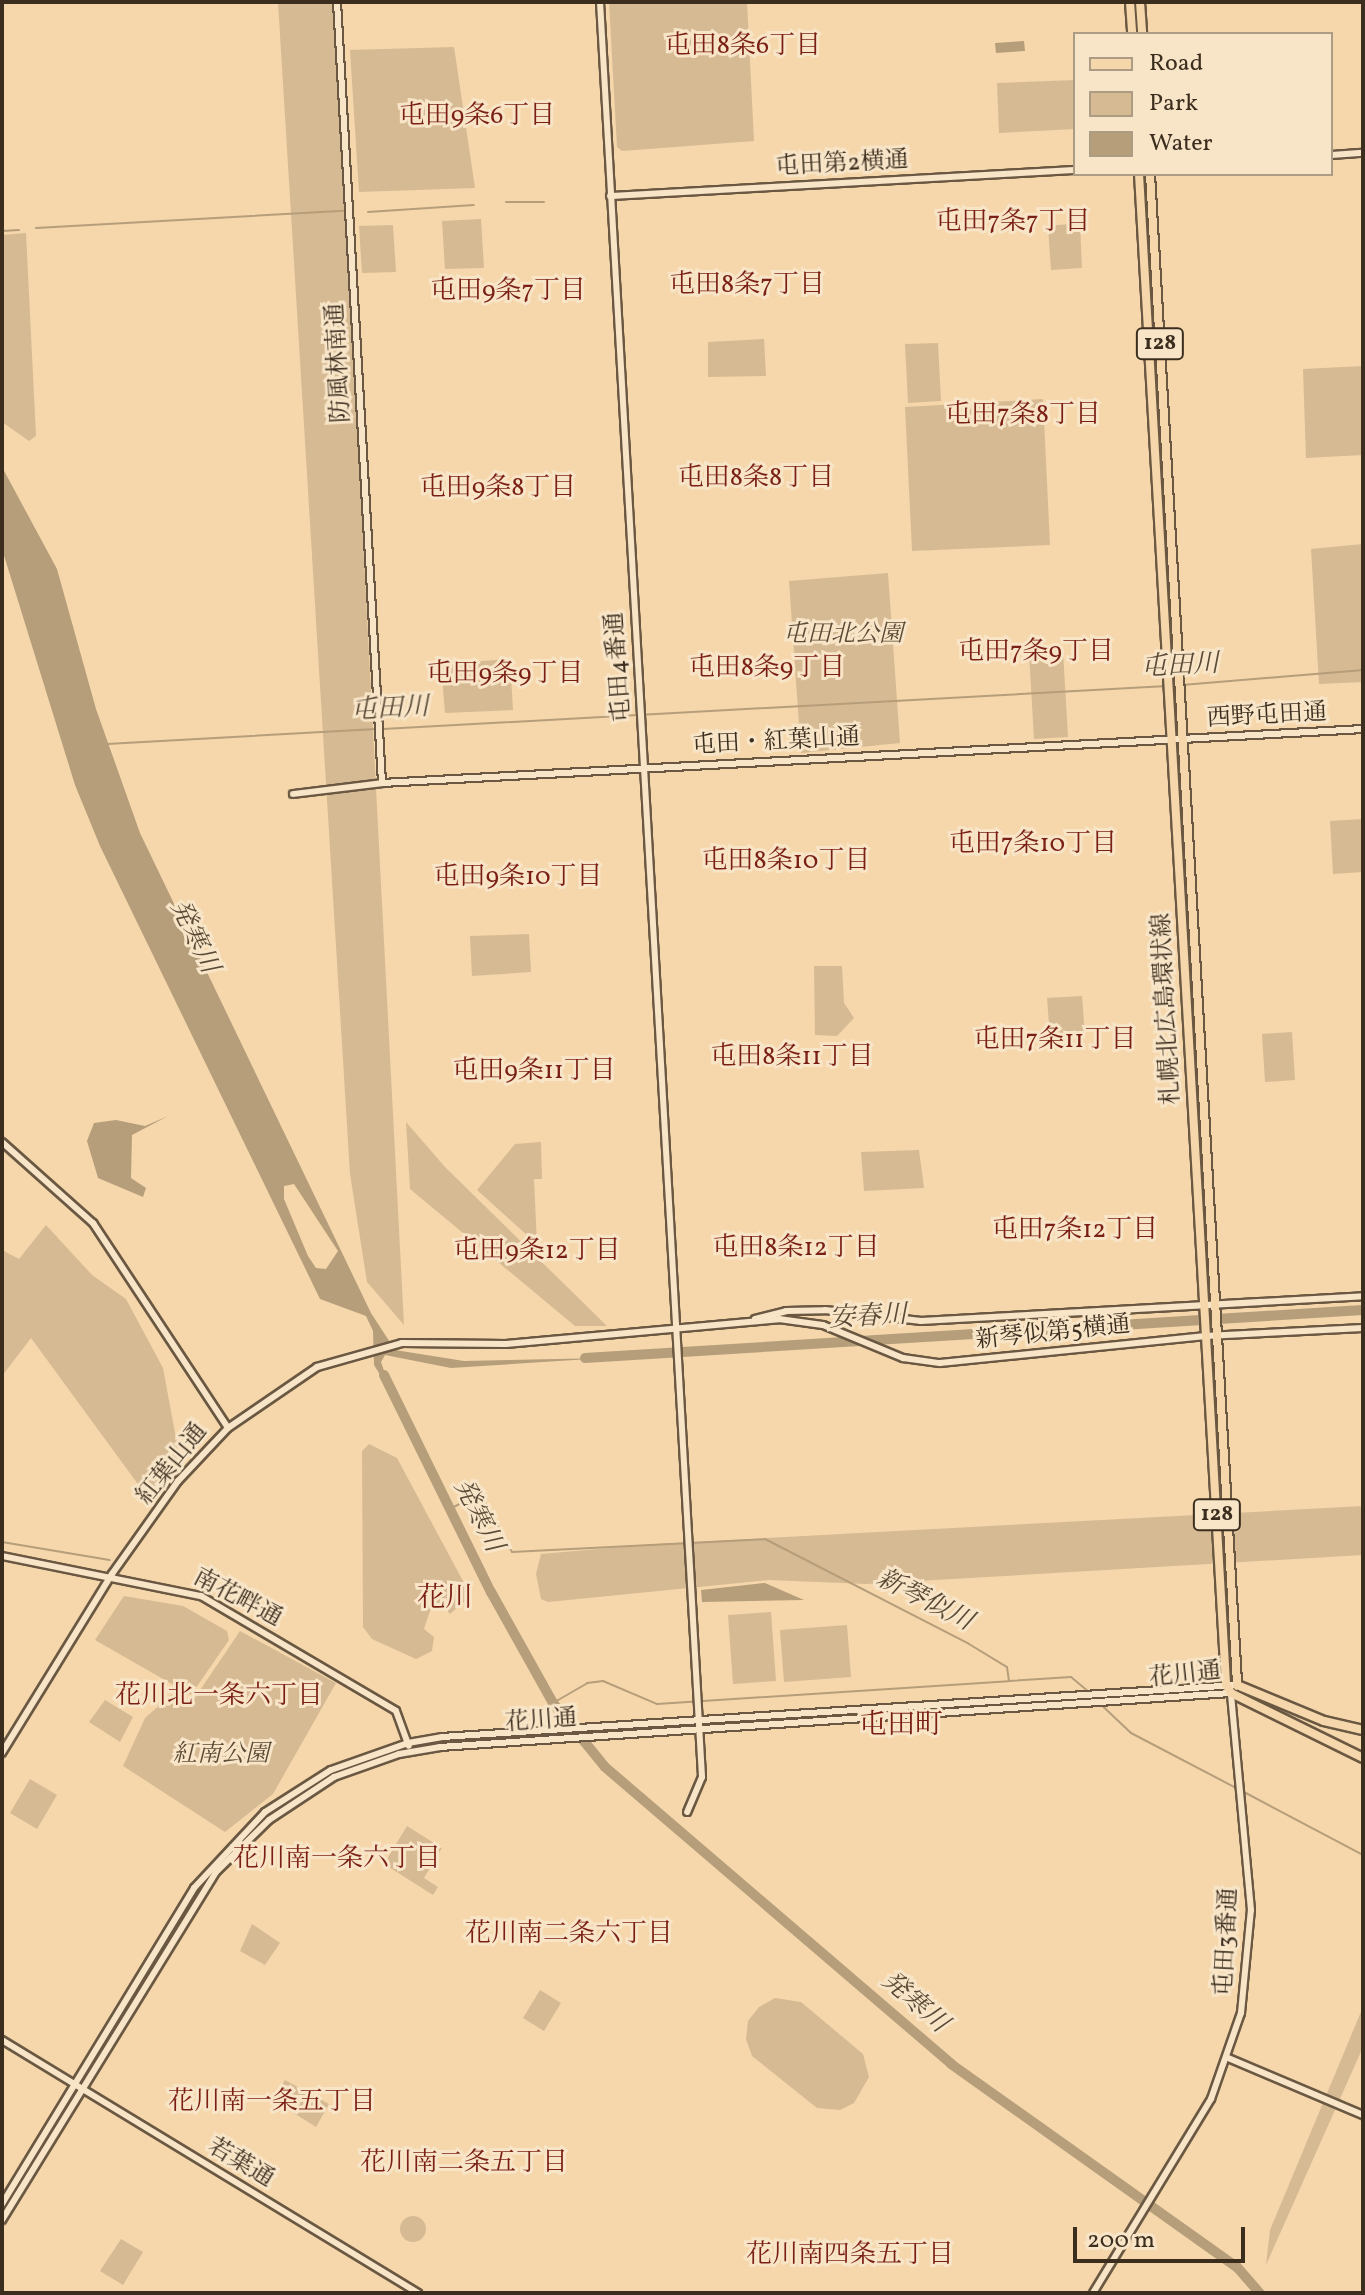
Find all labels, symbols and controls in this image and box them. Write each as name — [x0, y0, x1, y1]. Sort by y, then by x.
district label: 屯田8条6丁目 — [665, 31, 821, 63]
legend — [1073, 32, 1333, 176]
text: Road — [1149, 47, 1203, 81]
text: Park — [1149, 87, 1198, 121]
district label: 屯田9条6丁目 — [399, 101, 555, 133]
text: Water — [1149, 127, 1213, 161]
street label: 屯田第2横通 — [775, 147, 909, 183]
district label: 屯田7条7丁目 — [935, 207, 1091, 239]
district label: 屯田8条7丁目 — [669, 270, 825, 302]
district label: 屯田9条7丁目 — [430, 276, 586, 308]
street label: 防風林南通 — [322, 302, 358, 424]
road number: 128 — [1134, 326, 1186, 362]
district label: 屯田7条8丁目 — [945, 400, 1101, 432]
district label: 屯田8条8丁目 — [678, 463, 834, 495]
district label: 屯田9条8丁目 — [420, 473, 576, 505]
street label: 屯田4番通 — [602, 611, 638, 723]
park label: 屯田北公園 — [783, 622, 903, 650]
district label: 屯田7条9丁目 — [958, 637, 1114, 669]
water label: 屯田川 — [1140, 649, 1220, 685]
district label: 屯田8条9丁目 — [689, 653, 845, 685]
district label: 屯田9条9丁目 — [427, 659, 583, 691]
water label: 屯田川 — [350, 692, 430, 728]
street label: 西野屯田通 — [1206, 699, 1328, 735]
street label: 屯田・紅葉山通 — [691, 724, 861, 762]
district label: 屯田7条10丁目 — [949, 829, 1117, 861]
district label: 屯田8条10丁目 — [702, 846, 870, 878]
district label: 屯田9条10丁目 — [433, 862, 603, 894]
water label: 発寒川 — [162, 895, 224, 979]
street label: 札幌北広島環状線 — [1149, 912, 1187, 1106]
district label: 屯田7条11丁目 — [974, 1025, 1136, 1057]
district label: 屯田8条11丁目 — [710, 1042, 874, 1074]
district label: 屯田9条11丁目 — [452, 1056, 616, 1088]
district label: 屯田7条12丁目 — [992, 1215, 1158, 1247]
district label: 屯田8条12丁目 — [712, 1233, 880, 1265]
district label: 屯田9条12丁目 — [453, 1236, 621, 1268]
water label: 安春川 — [828, 1300, 908, 1336]
street label: 新琴似第5横通 — [974, 1312, 1132, 1356]
street label: 紅葉山通 — [132, 1419, 214, 1511]
water label: 発寒川 — [445, 1474, 509, 1558]
road number: 128 — [1191, 1497, 1243, 1533]
water label: 新琴似川 — [871, 1563, 977, 1639]
street label: 南花畔通 — [188, 1564, 286, 1634]
district label: 花川 — [417, 1582, 473, 1616]
street label: 花川通 — [1148, 1658, 1222, 1694]
district label: 花川北一条六丁目 — [115, 1681, 323, 1713]
street label: 花川通 — [504, 1705, 578, 1739]
district label: 屯田町 — [859, 1709, 943, 1743]
park label: 紅南公園 — [173, 1742, 269, 1770]
district label: 花川南一条六丁目 — [233, 1844, 441, 1876]
street label: 屯田3番通 — [1211, 1887, 1245, 1997]
district label: 花川南二条六丁目 — [465, 1919, 673, 1951]
water label: 発寒川 — [874, 1966, 954, 2040]
district label: 花川南一条五丁目 — [168, 2087, 376, 2119]
street label: 若葉通 — [202, 2133, 278, 2195]
district label: 花川南二条五丁目 — [360, 2148, 568, 2180]
scale bar — [1077, 2211, 1249, 2261]
text: 200 m — [1087, 2224, 1155, 2258]
district label: 花川南四条五丁目 — [746, 2240, 954, 2272]

